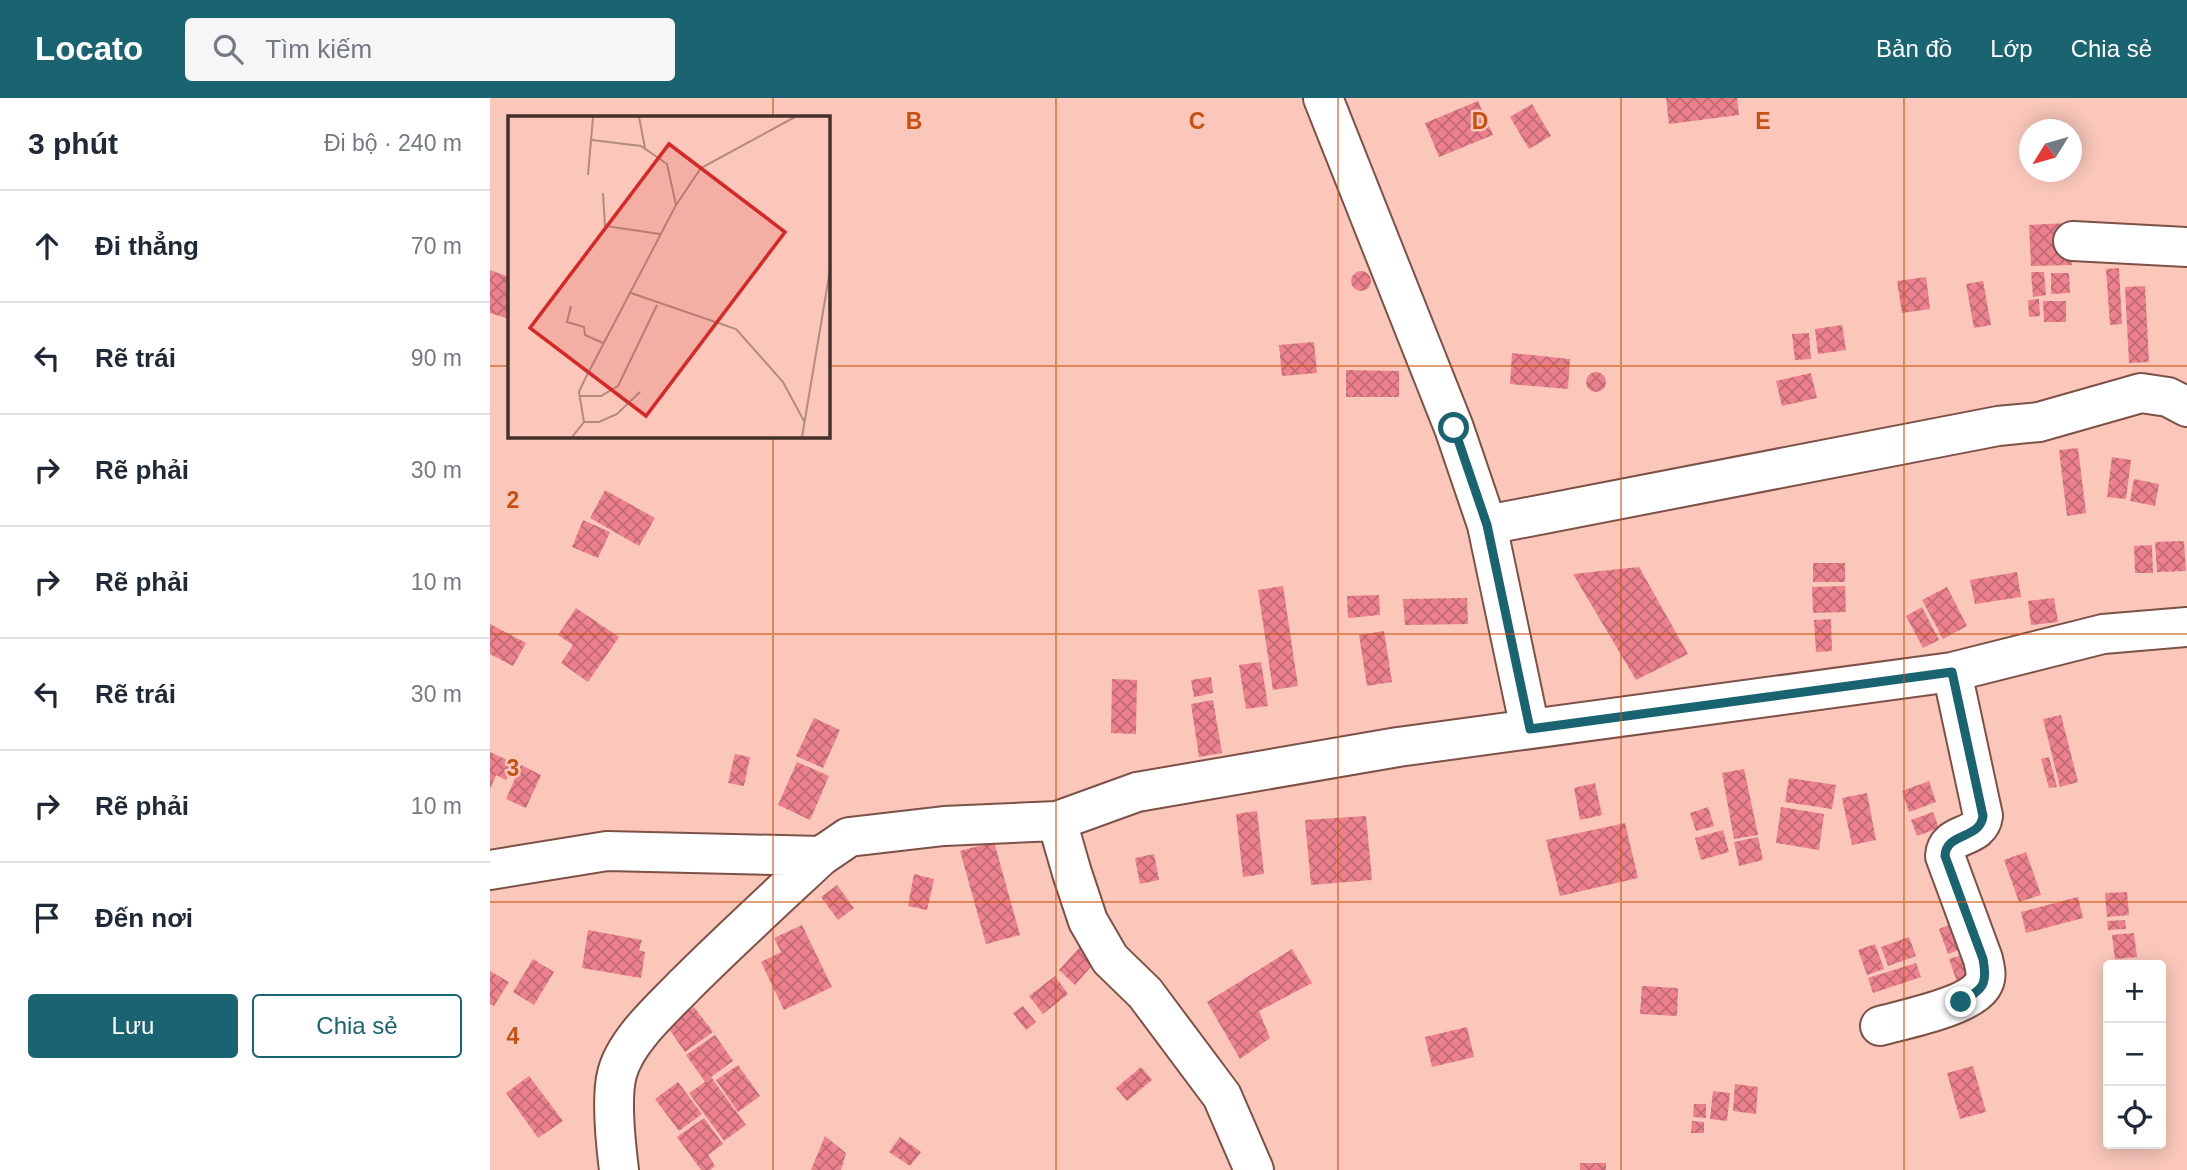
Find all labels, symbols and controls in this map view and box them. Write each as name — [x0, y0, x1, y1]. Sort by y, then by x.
search box — [185, 18, 675, 81]
text: Locato — [35, 30, 143, 67]
icon: search — [209, 30, 247, 68]
text: Tìm kiếm — [265, 34, 372, 64]
text: Bản đồ — [1876, 35, 1952, 62]
text: Lớp — [1990, 35, 2033, 62]
text: Chia sẻ — [2071, 35, 2152, 62]
text: B — [906, 108, 922, 134]
text: C — [1189, 108, 1205, 134]
text: D — [1472, 108, 1488, 134]
text: E — [1755, 108, 1771, 134]
inset map — [508, 116, 830, 438]
north arrow — [2019, 119, 2082, 182]
text: 3 phút — [28, 127, 118, 160]
text: Đi bộ · 240 m — [324, 130, 462, 156]
icon: ahead — [28, 227, 66, 265]
text: Đi thẳng — [95, 231, 199, 261]
text: 70 m — [411, 233, 462, 259]
icon: left — [28, 339, 66, 377]
text: Rẽ trái — [95, 343, 176, 373]
text: 90 m — [411, 345, 462, 371]
route start — [1438, 412, 1469, 443]
icon: right — [28, 451, 66, 489]
text: Rẽ phải — [95, 455, 189, 485]
text: 30 m — [411, 457, 462, 483]
text: 2 — [507, 487, 519, 513]
icon: right — [28, 563, 66, 601]
text: Rẽ phải — [95, 567, 189, 597]
text: 10 m — [411, 569, 462, 595]
icon: left — [28, 675, 66, 713]
text: Rẽ trái — [95, 679, 176, 709]
text: 30 m — [411, 681, 462, 707]
text: 3 — [507, 755, 519, 781]
icon: right — [28, 787, 66, 825]
text: Rẽ phải — [95, 791, 189, 821]
text: 10 m — [411, 793, 462, 819]
icon: arrive — [28, 899, 66, 937]
text: Đến nơi — [95, 903, 193, 933]
map controls — [2103, 960, 2166, 1149]
button: + — [2103, 960, 2166, 1023]
route end — [1945, 986, 1976, 1017]
button: Lưu — [28, 994, 238, 1058]
button: Chia sẻ — [252, 994, 462, 1058]
text: 4 — [507, 1023, 520, 1049]
button: − — [2103, 1023, 2166, 1086]
button: locate — [2103, 1086, 2166, 1149]

